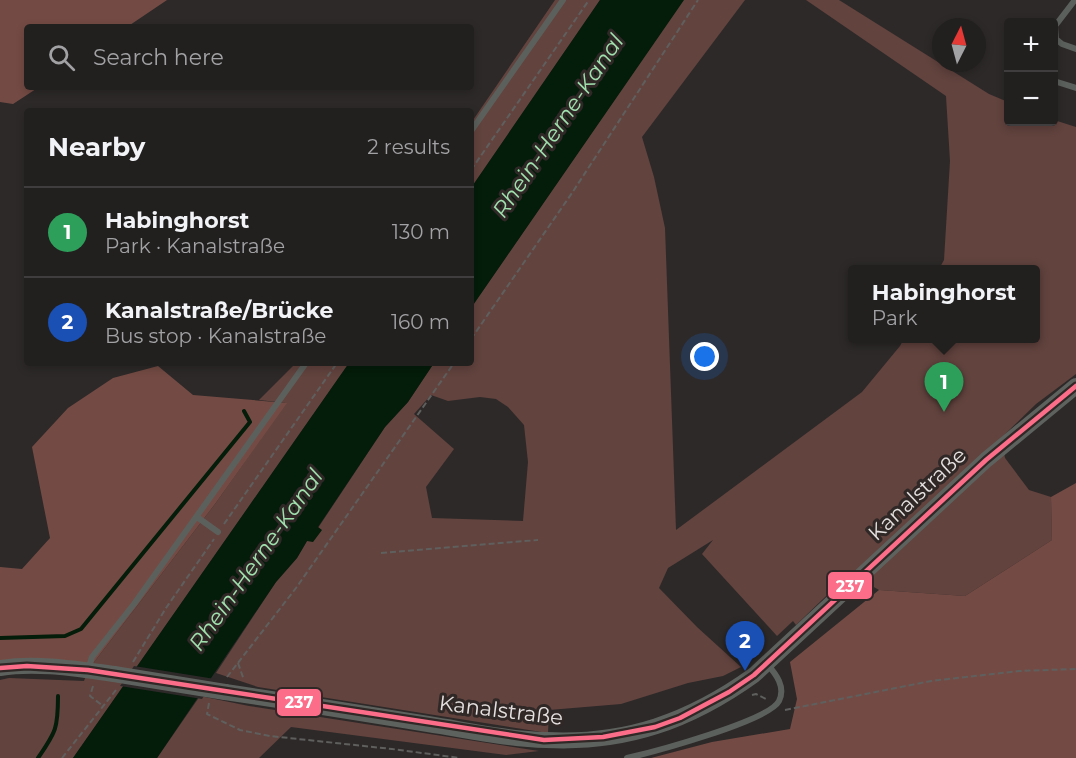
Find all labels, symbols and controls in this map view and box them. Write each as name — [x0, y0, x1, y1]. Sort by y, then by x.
north arrow — [932, 18, 986, 72]
map controls — [1004, 18, 1058, 126]
button: + — [1004, 18, 1058, 72]
search box — [24, 24, 474, 90]
water label: Rhein-Herne-Kanal — [487, 29, 630, 223]
icon: search — [45, 41, 78, 74]
text: Search here — [93, 44, 224, 71]
button: − — [1004, 72, 1058, 126]
text: Nearby — [48, 131, 145, 163]
text: 2 results — [367, 135, 450, 159]
text: Habinghorst — [105, 207, 249, 234]
text: 1 — [64, 220, 71, 244]
text: 130 m — [392, 220, 450, 244]
text: Park · Kanalstraße — [105, 234, 285, 258]
popup — [848, 265, 1040, 343]
text: Habinghorst — [872, 279, 1016, 306]
text: Kanalstraße/Brücke — [105, 297, 333, 324]
text: Park — [872, 306, 918, 330]
text: 2 — [62, 310, 73, 334]
text: 160 m — [391, 310, 450, 334]
text: Bus stop · Kanalstraße — [105, 324, 326, 348]
your location — [690, 342, 719, 371]
pin: 1 — [924, 362, 964, 412]
street label: Kanalstraße — [863, 442, 971, 546]
water label: Rhein-Herne-Kanal — [183, 464, 329, 656]
line badge: 237 — [827, 571, 873, 600]
text: 237 — [836, 577, 864, 596]
pin: 2 — [726, 622, 764, 671]
line badge: 237 — [276, 688, 322, 717]
street label: Kanalstraße — [438, 690, 564, 730]
text: 237 — [285, 693, 313, 712]

